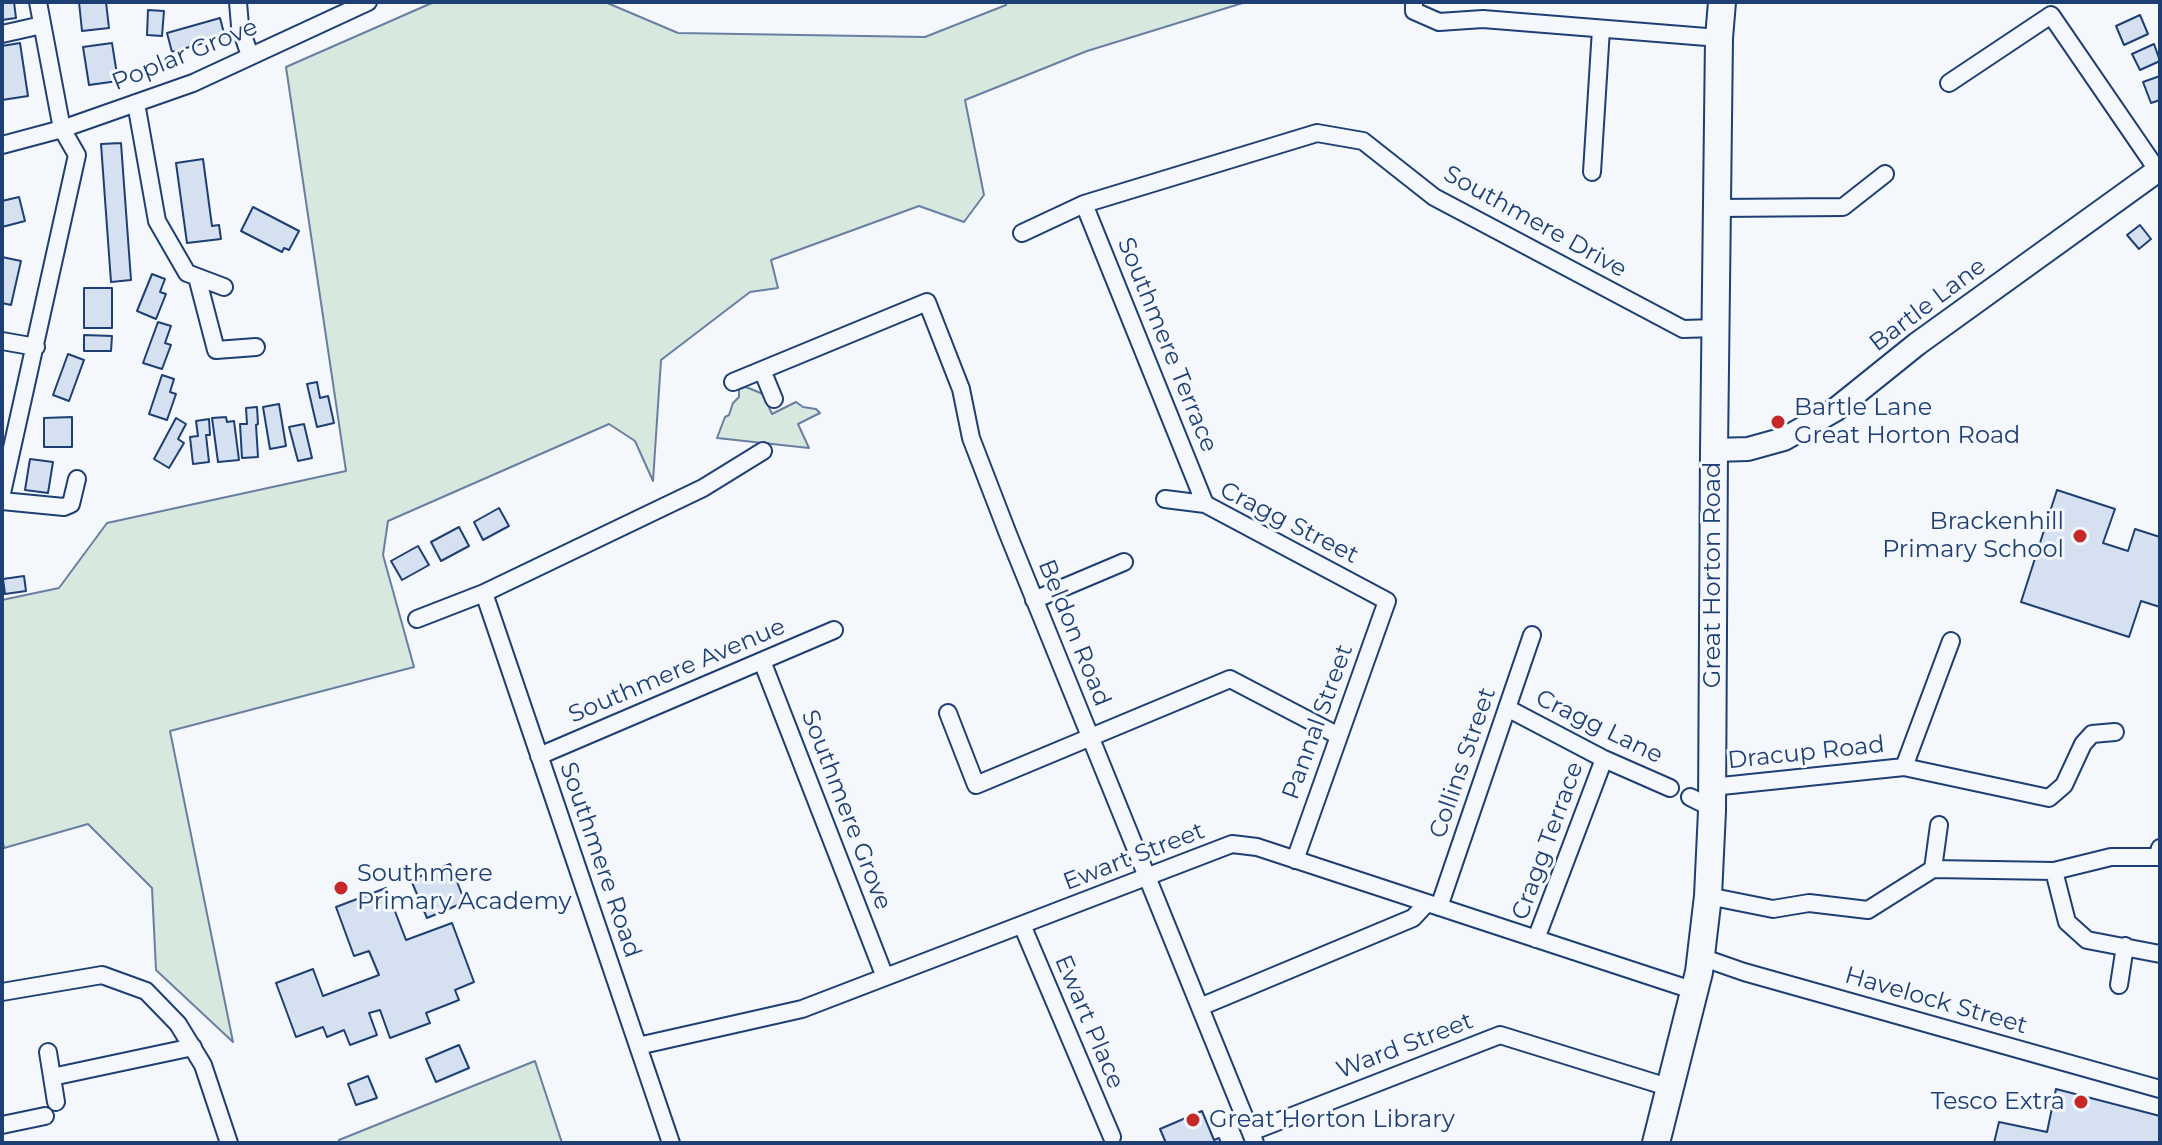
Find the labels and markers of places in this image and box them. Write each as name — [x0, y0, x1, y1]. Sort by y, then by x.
place label: Bartle Lane Great Horton Road — [1794, 394, 2020, 450]
marker: Bartle Lane Great Horton Road — [1769, 413, 1787, 431]
place label: Brackenhill Primary School — [1882, 508, 2064, 564]
marker: Brackenhill Primary School — [2071, 527, 2089, 545]
place label: Southmere Primary Academy — [357, 860, 572, 916]
marker: Southmere Primary Academy — [332, 879, 350, 897]
place label: Tesco Extra — [1931, 1088, 2065, 1116]
marker: Tesco Extra — [2072, 1093, 2090, 1111]
place label: Great Horton Library — [1209, 1106, 1455, 1134]
marker: Great Horton Library — [1184, 1111, 1202, 1129]

